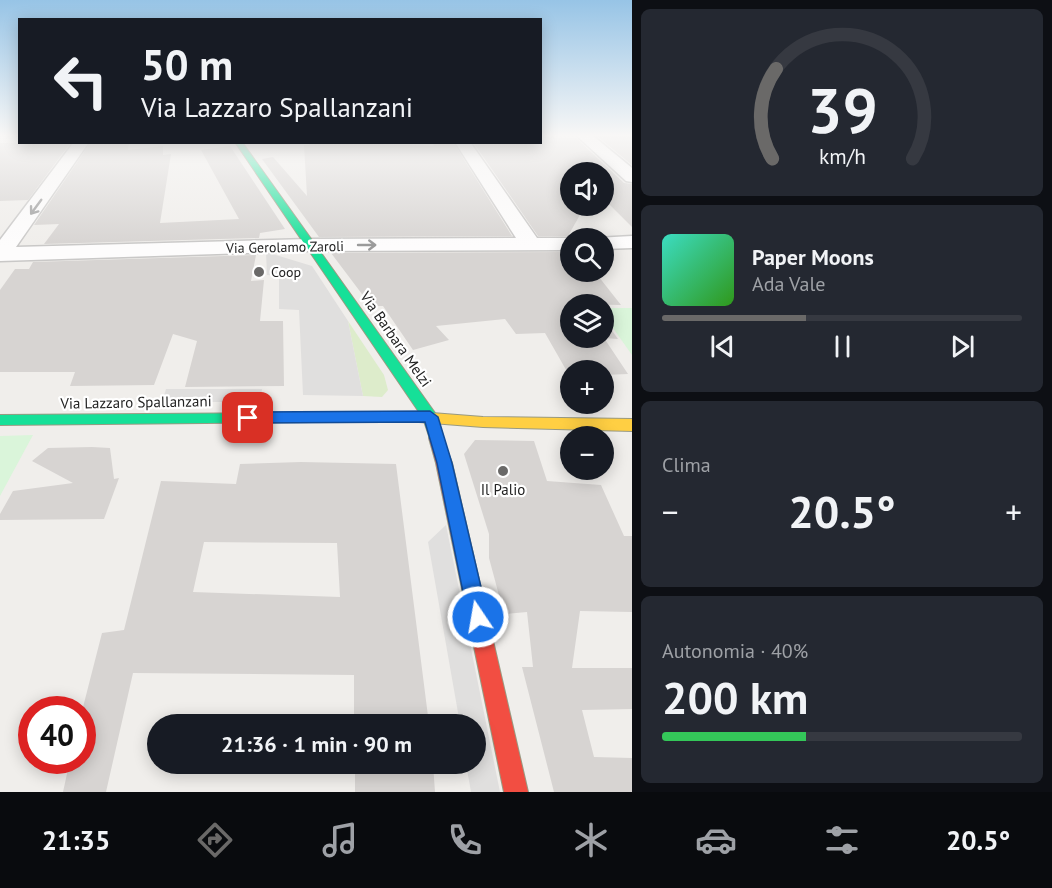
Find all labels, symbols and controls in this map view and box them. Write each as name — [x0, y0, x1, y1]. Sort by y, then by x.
text: 50 m — [141, 37, 233, 92]
icon: left — [42, 42, 120, 120]
text: 39 — [807, 70, 877, 151]
text: Via Lazzaro Spallanzani — [141, 90, 413, 124]
text: km/h — [818, 143, 865, 171]
map controls — [560, 162, 614, 480]
button: sound — [560, 162, 614, 216]
one-way arrow — [29, 198, 42, 214]
button: search — [560, 228, 614, 282]
street label: Via Gerolamo Zaroli — [225, 237, 344, 257]
one-way arrow — [357, 239, 377, 251]
text: Paper Moons — [752, 243, 874, 271]
place label: Coop — [271, 263, 301, 281]
marker: Coop — [252, 265, 266, 279]
text: Ada Vale — [752, 271, 825, 297]
street label: Via Barbara Melzi — [356, 287, 436, 390]
button: layers — [560, 294, 614, 348]
icon: previous — [706, 330, 739, 363]
icon: pause — [826, 330, 859, 363]
icon: next — [946, 330, 979, 363]
button: + — [560, 360, 614, 414]
street label: Via Lazzaro Spallanzani — [59, 391, 212, 413]
pin — [222, 392, 273, 443]
icon: arrive — [231, 401, 264, 434]
button: − — [560, 426, 614, 480]
text: Clima — [662, 452, 711, 478]
marker: Il Palio — [496, 464, 510, 478]
place label: Il Palio — [481, 480, 525, 499]
text: 20.5° — [788, 482, 896, 540]
text: − — [662, 490, 679, 533]
text: + — [1005, 490, 1022, 533]
position arrow — [446, 585, 510, 649]
text: Autonomia · 40% — [662, 638, 808, 664]
text: 200 km — [662, 668, 808, 726]
speed limit sign: 40 — [18, 696, 96, 774]
text: 21:36 · 1 min · 90 m — [221, 730, 412, 758]
icon: directions — [194, 819, 236, 861]
icon: music — [319, 819, 361, 861]
icon: phone — [444, 819, 486, 861]
icon: climate — [570, 819, 612, 861]
icon: car — [695, 819, 737, 861]
icon: filters — [821, 819, 863, 861]
text: 21:35 — [42, 823, 110, 857]
text: 20.5° — [946, 823, 1010, 857]

